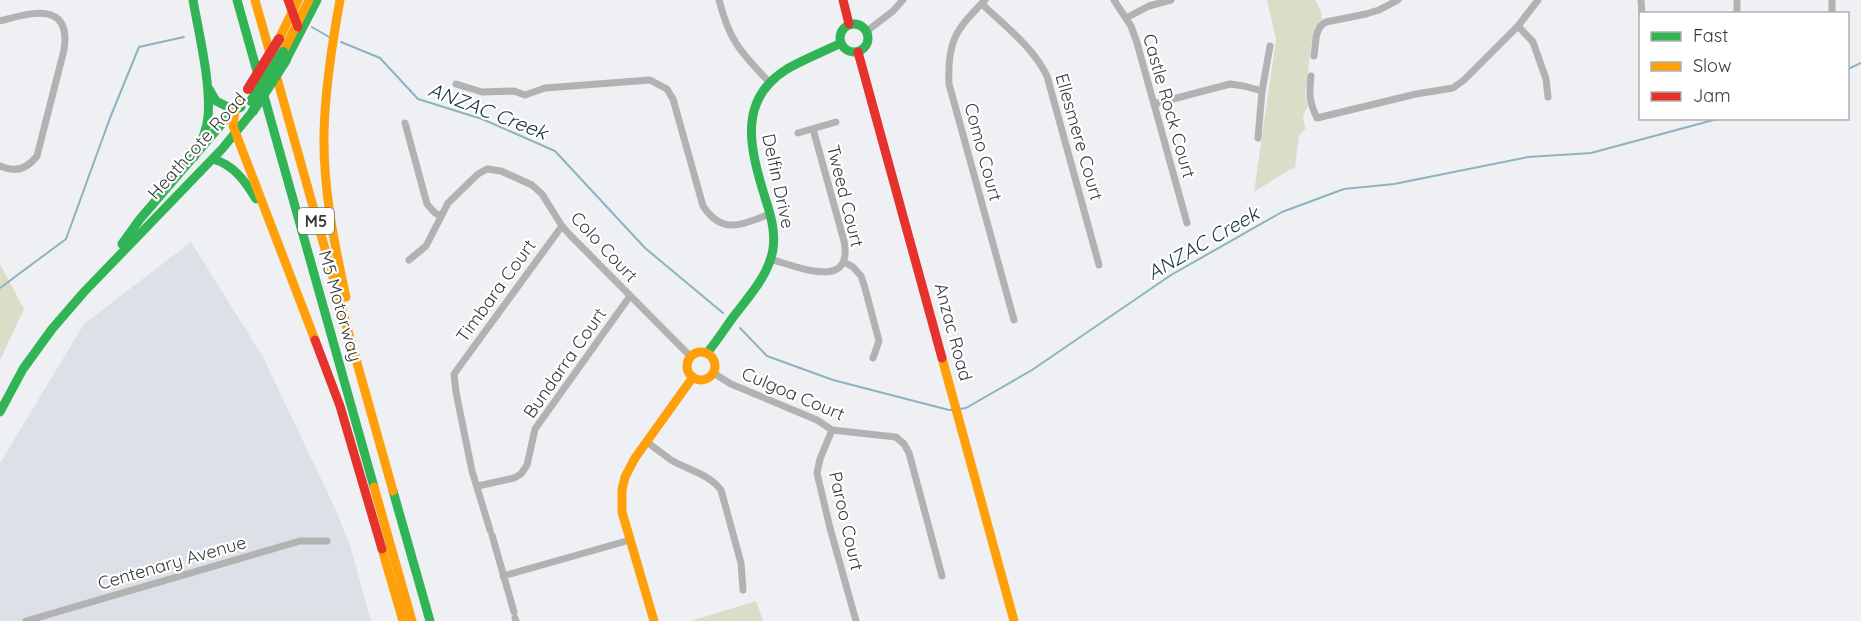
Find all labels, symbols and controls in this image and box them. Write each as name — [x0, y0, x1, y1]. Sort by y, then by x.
legend — [1639, 12, 1849, 120]
text: Fast — [1693, 24, 1728, 47]
street label: Castle Rock Court — [1138, 31, 1201, 181]
text: Slow — [1693, 54, 1731, 77]
street label: Ellesmere Court — [1050, 71, 1109, 203]
water label: ANZAC Creek — [425, 76, 553, 145]
text: Jam — [1693, 84, 1731, 107]
street label: Heathcote Road — [142, 87, 251, 204]
street label: Como Court — [959, 100, 1008, 203]
street label: Delfin Drive — [757, 131, 800, 230]
street label: Tweed Court — [822, 142, 869, 249]
water label: ANZAC Creek — [1142, 199, 1265, 285]
street label: Colo Court — [566, 207, 643, 287]
road number: M5 — [298, 208, 334, 234]
street label: Timbara Court — [451, 235, 541, 347]
street label: M5 Motorway — [314, 248, 367, 364]
street label: Anzac Road — [929, 280, 978, 383]
street label: Bundarra Court — [518, 303, 611, 422]
street label: Culgoa Court — [738, 362, 848, 426]
street label: Paroo Court — [824, 469, 869, 573]
street label: Centenary Avenue — [95, 530, 249, 595]

